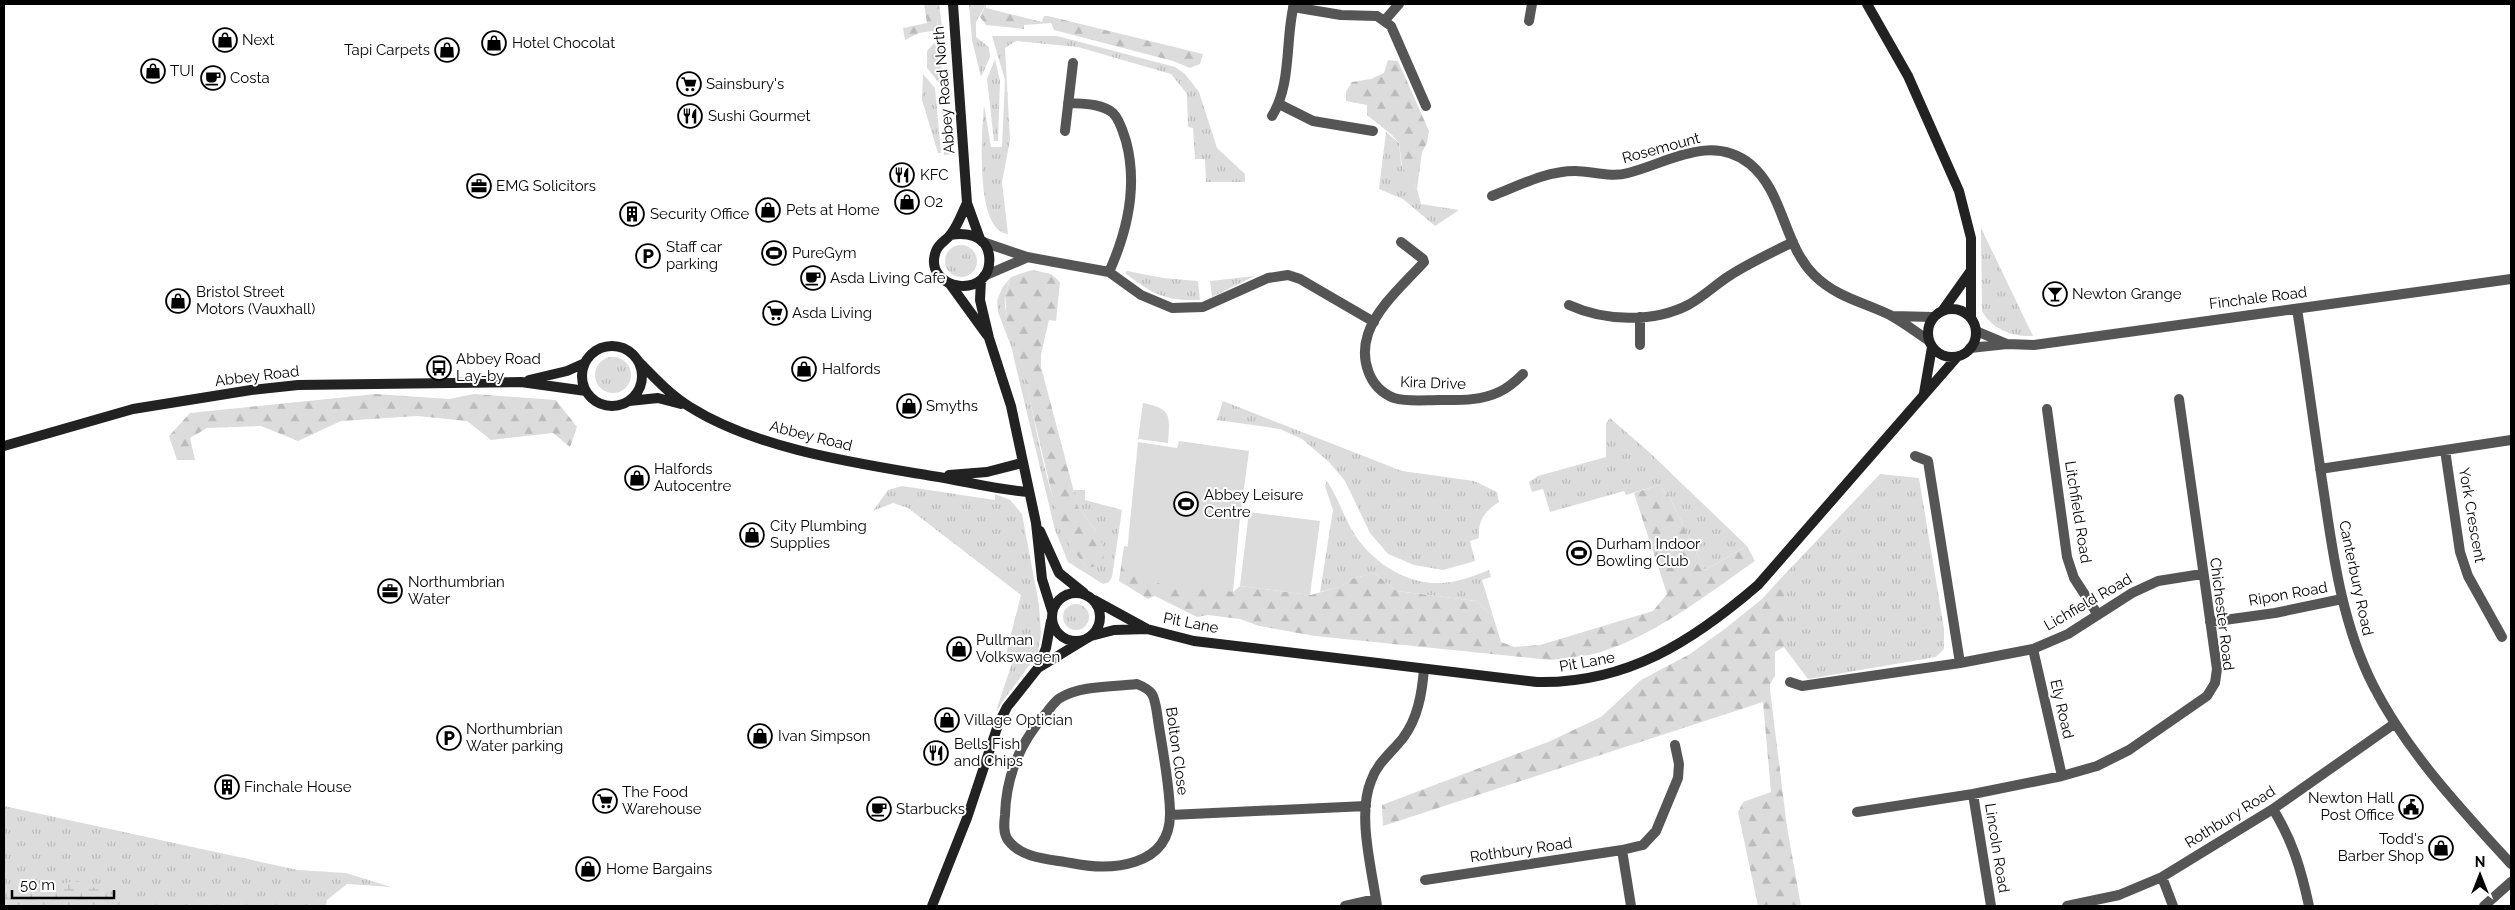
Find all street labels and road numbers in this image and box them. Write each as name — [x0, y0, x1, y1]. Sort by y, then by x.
street label: Abbey Road North — [929, 25, 959, 155]
street label: Rosemount — [1620, 129, 1702, 167]
street label: Finchale Road — [2208, 283, 2308, 313]
street label: Abbey Road — [214, 362, 300, 390]
street label: Kira Drive — [1400, 373, 1466, 393]
street label: Abbey Road — [768, 417, 854, 455]
street label: Litchfield Road — [2061, 460, 2095, 564]
street label: York Crescent — [2455, 466, 2489, 564]
street label: Canterbury Road — [2335, 519, 2377, 637]
street label: Chichester Road — [2206, 556, 2238, 672]
street label: Lichfield Road — [2041, 570, 2135, 634]
street label: Ripon Road — [2247, 578, 2329, 610]
street label: Pit Lane — [1162, 609, 1220, 637]
street label: Pit Lane — [1558, 648, 1616, 676]
street label: Ely Road — [2046, 678, 2078, 740]
street label: Bolton Close — [1162, 706, 1192, 796]
street label: Rothbury Road — [2182, 782, 2278, 852]
street label: Lincoln Road — [1981, 802, 2013, 894]
street label: Rothbury Road — [1469, 834, 1573, 866]

